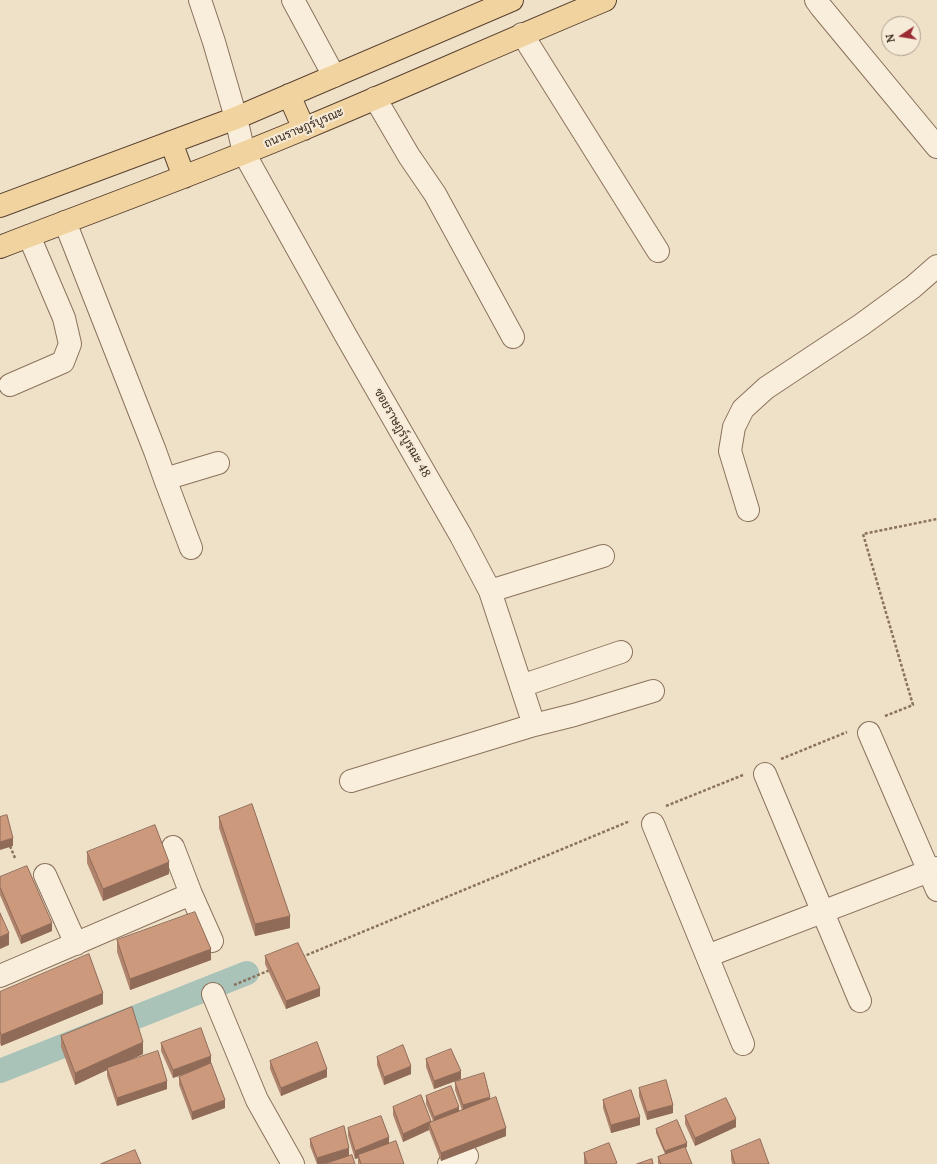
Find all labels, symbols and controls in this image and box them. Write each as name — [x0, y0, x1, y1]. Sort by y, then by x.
north arrow — [881, 16, 921, 56]
text: N — [883, 33, 898, 44]
street label: ถนนราษฎร์บูรณะ — [262, 105, 346, 151]
street label: ซอยราษฎร์บูรณะ 48 — [371, 386, 433, 480]

